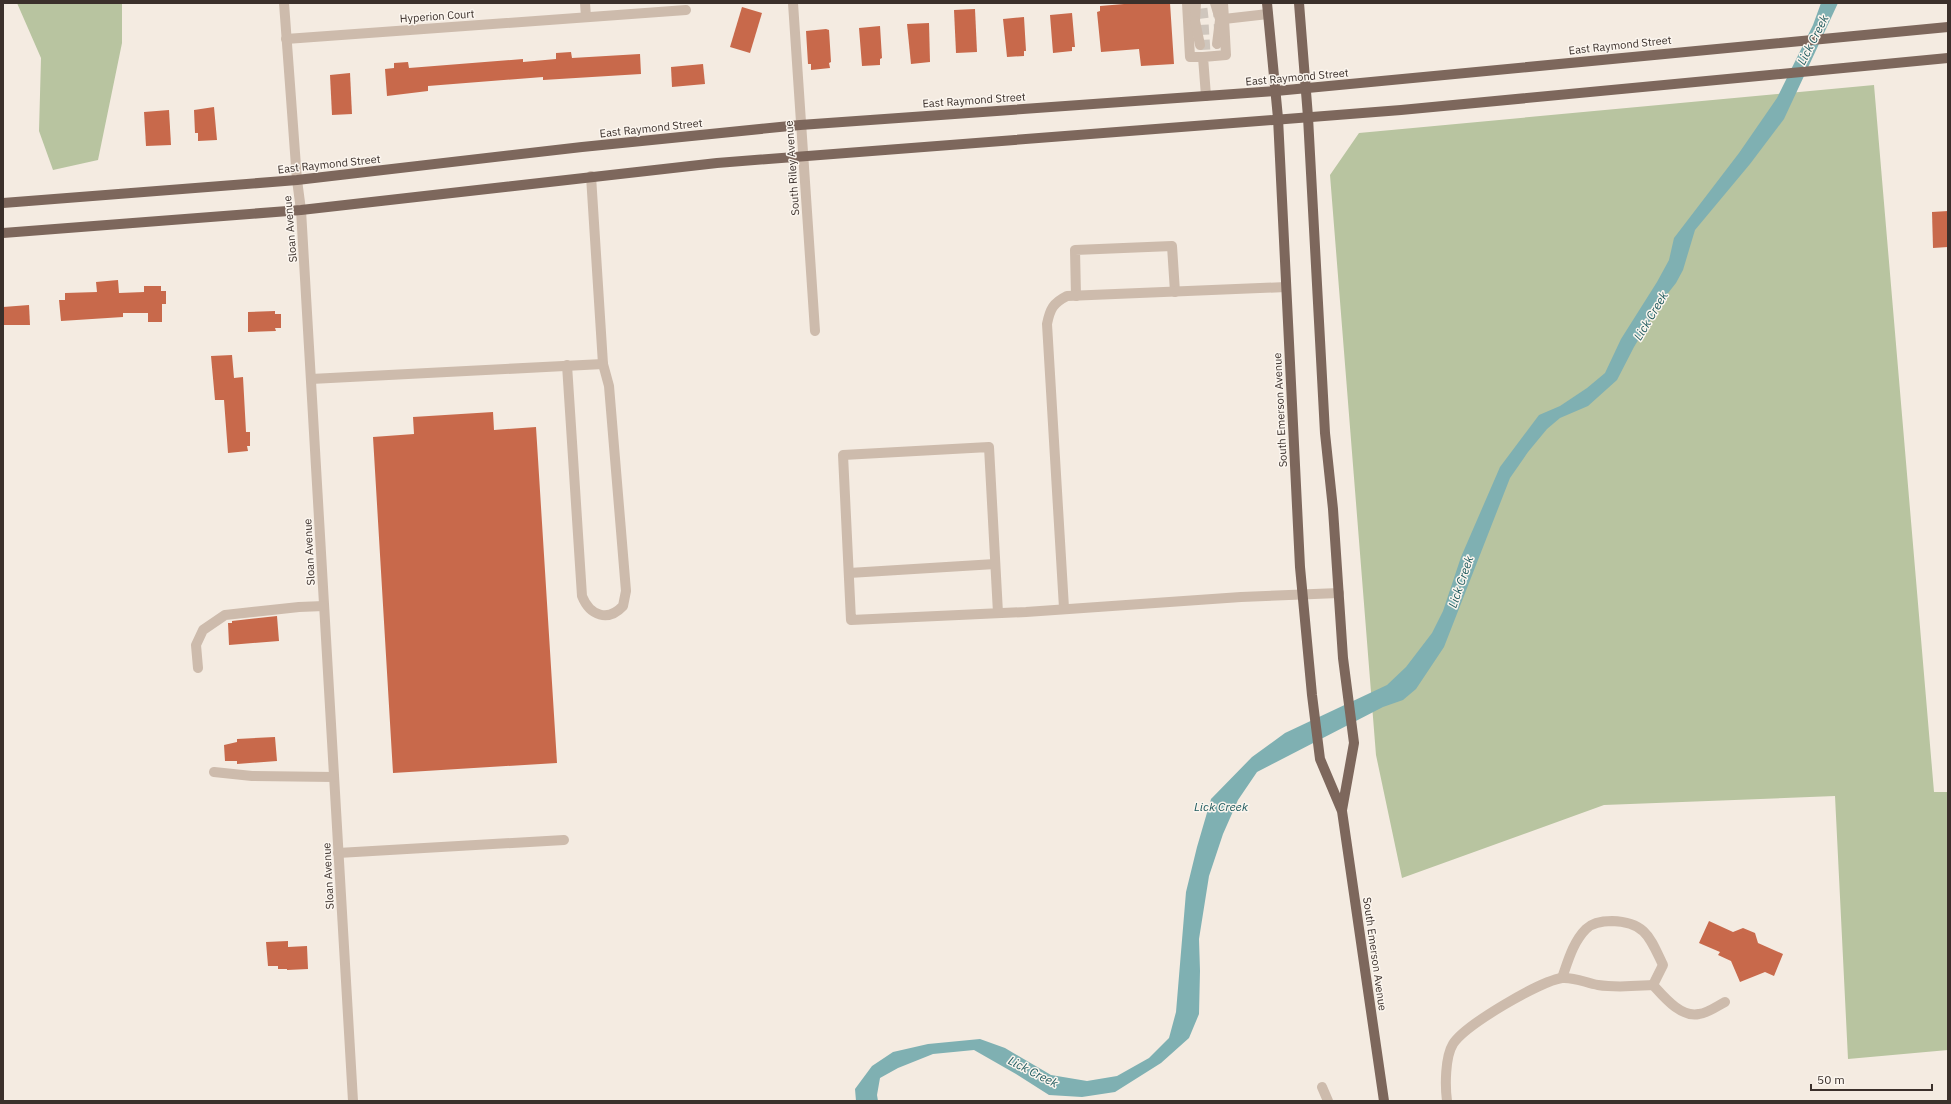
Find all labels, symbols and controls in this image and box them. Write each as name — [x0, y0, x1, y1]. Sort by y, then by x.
street label: Hyperion Court — [399, 6, 475, 26]
water label: Lick Creek — [1794, 12, 1832, 67]
street label: East Raymond Street — [1568, 33, 1672, 57]
street label: East Raymond Street — [1245, 66, 1349, 88]
street label: East Raymond Street — [922, 89, 1026, 111]
street label: East Raymond Street — [599, 116, 703, 140]
street label: South Riley Avenue — [782, 120, 802, 216]
street label: East Raymond Street — [277, 152, 381, 176]
street label: Sloan Avenue — [280, 195, 300, 263]
water label: Lick Creek — [1630, 288, 1671, 343]
street label: South Emerson Avenue — [1270, 352, 1290, 468]
street label: Sloan Avenue — [300, 518, 318, 586]
water label: Lick Creek — [1445, 553, 1477, 610]
water label: Lick Creek — [1194, 799, 1249, 814]
street label: Sloan Avenue — [319, 842, 337, 910]
street label: South Emerson Avenue — [1360, 896, 1390, 1012]
water label: Lick Creek — [1006, 1053, 1061, 1091]
scale bar — [1811, 1066, 1932, 1092]
text: 50 m — [1817, 1072, 1845, 1087]

